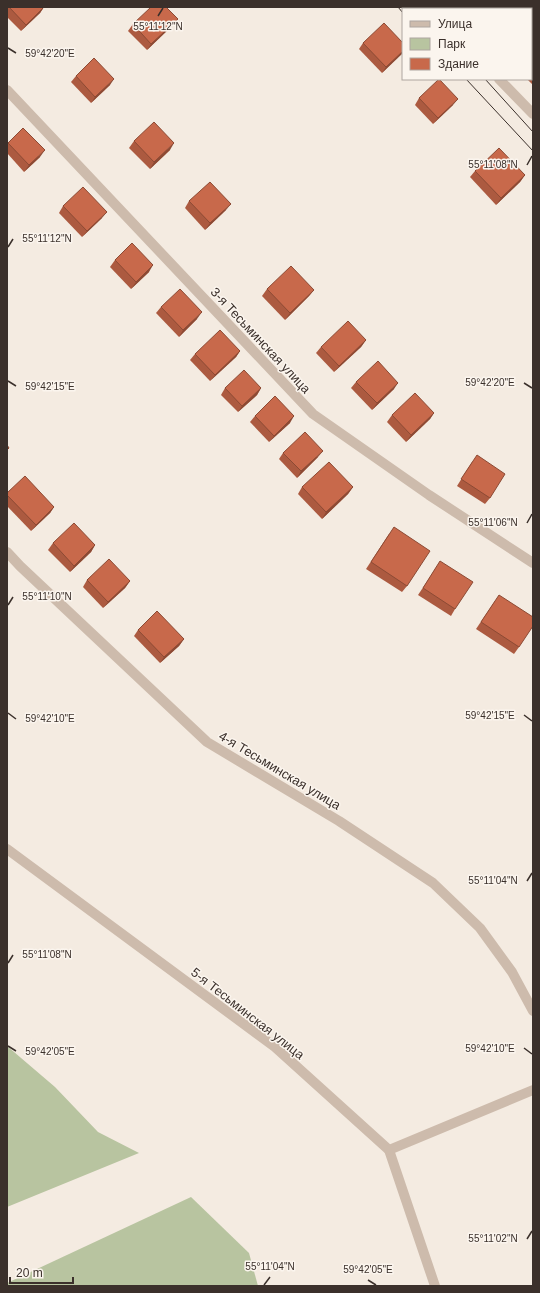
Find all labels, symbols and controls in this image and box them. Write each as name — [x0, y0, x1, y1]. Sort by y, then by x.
legend — [402, 8, 532, 80]
text: Улица — [438, 17, 472, 31]
text: 55°11'12"N — [133, 21, 183, 32]
text: Парк — [438, 37, 466, 51]
text: 59°42'20"E — [25, 48, 75, 59]
text: Здание — [438, 57, 479, 71]
text: 55°11'08"N — [468, 159, 518, 170]
text: 55°11'12"N — [22, 233, 72, 244]
street label: 3-я Тесьминская улица — [208, 284, 314, 397]
text: 59°42'20"E — [465, 377, 515, 388]
text: 59°42'15"E — [25, 381, 75, 392]
text: 55°11'06"N — [468, 517, 518, 528]
text: 55°11'10"N — [22, 591, 72, 602]
text: 59°42'15"E — [465, 710, 515, 721]
text: 59°42'10"E — [25, 713, 75, 724]
street label: 4-я Тесьминская улица — [216, 728, 344, 813]
text: 55°11'04"N — [468, 875, 518, 886]
text: 55°11'08"N — [22, 949, 72, 960]
street label: 5-я Тесьминская улица — [188, 965, 308, 1063]
text: 59°42'10"E — [465, 1043, 515, 1054]
text: 59°42'05"E — [25, 1046, 75, 1057]
text: 55°11'02"N — [468, 1233, 518, 1244]
scale bar — [10, 1259, 73, 1285]
text: 55°11'04"N — [245, 1261, 295, 1272]
text: 59°42'05"E — [343, 1264, 393, 1275]
text: 20 m — [16, 1266, 43, 1280]

